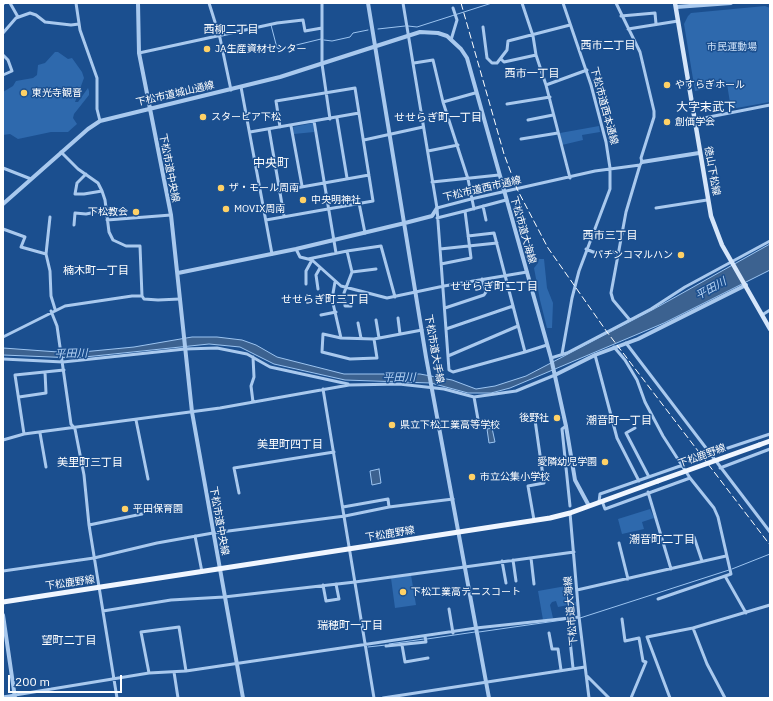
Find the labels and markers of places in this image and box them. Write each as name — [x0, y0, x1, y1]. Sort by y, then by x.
place label: JA生産資材センター — [215, 43, 306, 55]
marker: JA生産資材センター — [202, 44, 212, 54]
place label: やすらぎホール — [675, 79, 745, 91]
marker: やすらぎホール — [662, 80, 672, 90]
place label: 東光寺観音 — [32, 87, 82, 99]
marker: 東光寺観音 — [19, 88, 29, 98]
place label: スターピア下松 — [211, 111, 281, 123]
marker: スターピア下松 — [198, 112, 208, 122]
place label: 創価学会 — [675, 116, 715, 128]
marker: 創価学会 — [662, 117, 672, 127]
place label: ザ・モール周南 — [229, 182, 299, 194]
marker: ザ・モール周南 — [216, 183, 226, 193]
place label: 中央明神社 — [311, 194, 361, 206]
marker: 中央明神社 — [298, 195, 308, 205]
place label: MOVIX周南 — [234, 203, 285, 215]
marker: MOVIX周南 — [221, 204, 231, 214]
place label: 下松教会 — [88, 206, 128, 218]
marker: 下松教会 — [131, 207, 141, 217]
place label: パチンコマルハン — [593, 249, 673, 261]
marker: パチンコマルハン — [676, 250, 686, 260]
place label: 後野社 — [519, 412, 549, 424]
marker: 後野社 — [552, 413, 562, 423]
place label: 県立下松工業高等学校 — [400, 419, 500, 431]
marker: 県立下松工業高等学校 — [387, 420, 397, 430]
place label: 愛隣幼児学園 — [537, 456, 597, 468]
marker: 愛隣幼児学園 — [600, 457, 610, 467]
place label: 市立公集小学校 — [480, 471, 550, 483]
marker: 市立公集小学校 — [467, 472, 477, 482]
place label: 平田保育園 — [133, 503, 183, 515]
marker: 平田保育園 — [120, 504, 130, 514]
place label: 下松工業高テニスコート — [411, 586, 521, 598]
marker: 下松工業高テニスコート — [398, 587, 408, 597]

